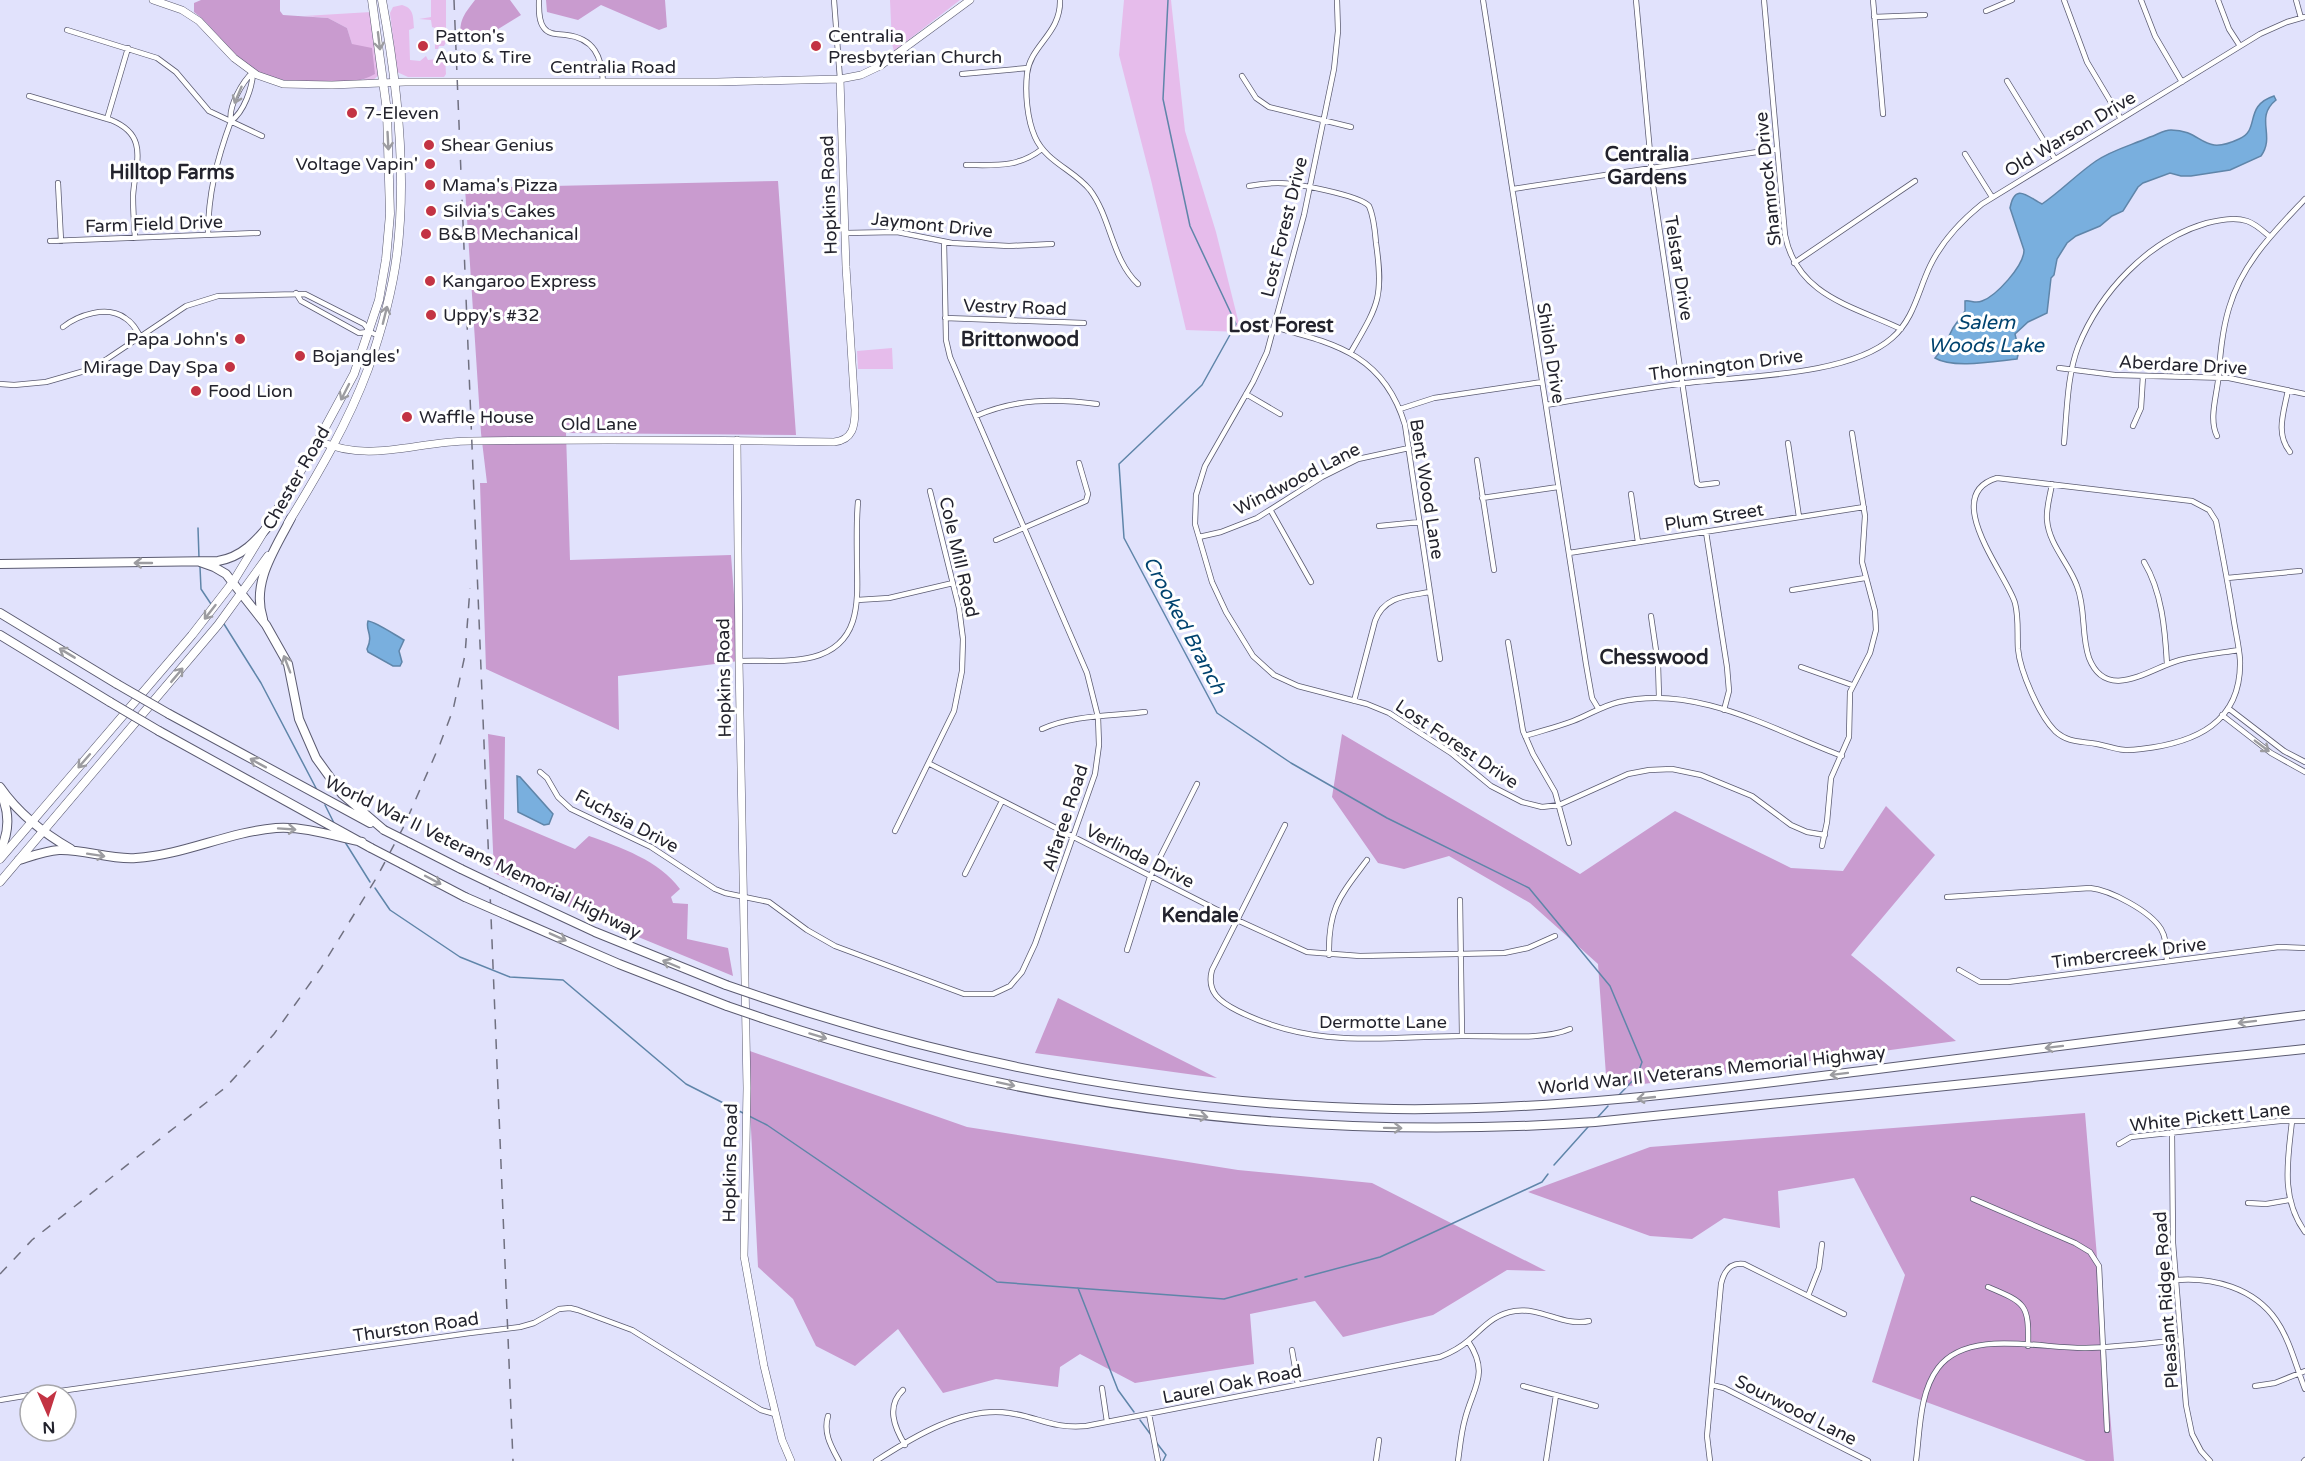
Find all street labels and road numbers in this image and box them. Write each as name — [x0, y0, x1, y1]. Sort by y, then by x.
street label: Centralia Road — [550, 56, 676, 78]
street label: Old Warson Drive — [2000, 86, 2140, 182]
street label: Shamrock Drive — [1750, 111, 1786, 247]
street label: Hopkins Road — [816, 135, 842, 255]
street label: Lost Forest Drive — [1256, 155, 1312, 299]
street label: Jaymont Drive — [870, 208, 994, 242]
street label: Farm Field Drive — [85, 211, 223, 237]
street label: Telstar Drive — [1660, 214, 1698, 322]
street label: Vestry Road — [963, 294, 1067, 320]
street label: Shiloh Drive — [1532, 301, 1570, 405]
street label: Thornington Drive — [1648, 345, 1804, 385]
street label: Aberdare Drive — [2118, 351, 2248, 379]
street label: Old Lane — [561, 413, 637, 435]
street label: Bent Wood Lane — [1405, 417, 1449, 561]
street label: Chester Road — [257, 422, 335, 534]
street label: Windwood Lane — [1230, 438, 1364, 520]
street label: Cole Mill Road — [934, 495, 984, 619]
street label: Plum Street — [1663, 498, 1765, 536]
street label: Hopkins Road — [712, 618, 736, 738]
street label: Lost Forest Drive — [1391, 695, 1523, 793]
street label: Alfaree Road — [1037, 762, 1093, 874]
street label: World War II Veterans Memorial Highway — [321, 771, 645, 944]
street label: Fuchsia Drive — [571, 785, 683, 857]
street label: Verlinda Drive — [1082, 819, 1198, 893]
street label: Timbercreek Drive — [2051, 933, 2207, 973]
street label: Dermotte Lane — [1319, 1011, 1447, 1033]
street label: World War II Veterans Memorial Highway — [1537, 1041, 1887, 1099]
street label: White Pickett Lane — [2129, 1098, 2291, 1136]
street label: Hopkins Road — [718, 1103, 742, 1223]
street label: Pleasant Ridge Road — [2149, 1210, 2183, 1390]
street label: Thurston Road — [352, 1307, 480, 1347]
street label: Laurel Oak Road — [1160, 1360, 1304, 1408]
street label: Sourwood Lane — [1731, 1370, 1861, 1450]

